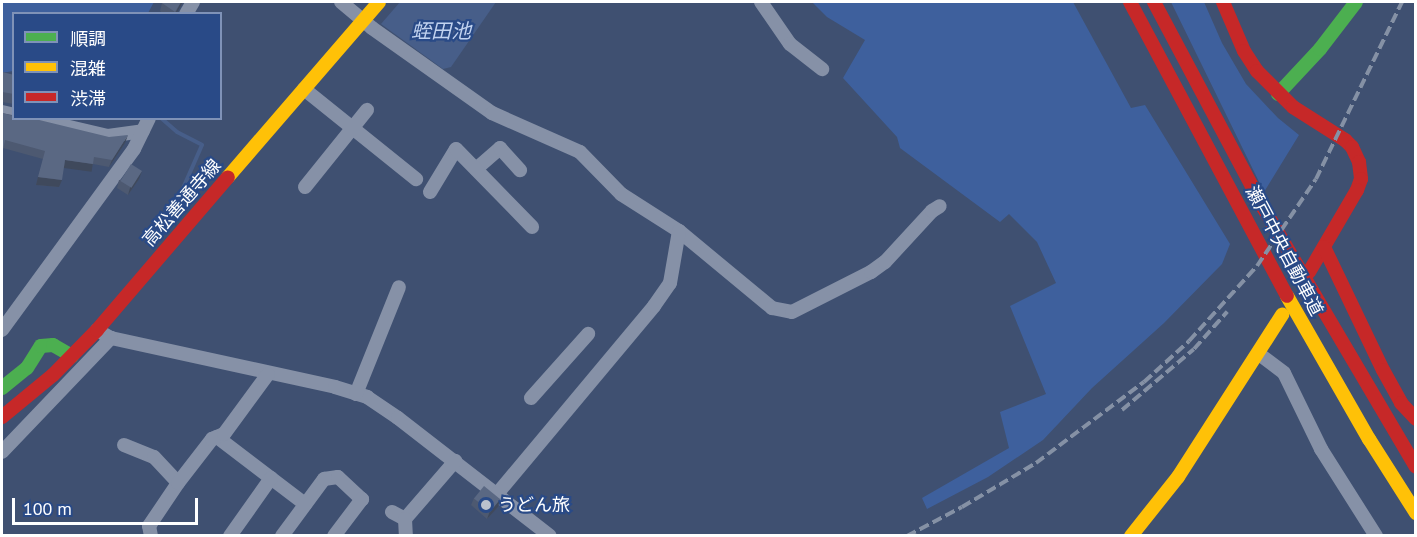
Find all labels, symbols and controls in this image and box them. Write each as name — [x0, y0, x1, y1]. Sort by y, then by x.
legend — [12, 12, 222, 120]
water label: 蛭田池 — [411, 19, 471, 43]
text: 順調 — [70, 27, 106, 50]
text: 混雑 — [70, 57, 106, 80]
text: 渋滞 — [70, 87, 106, 110]
street label: 高松善通寺線 — [138, 155, 226, 251]
street label: 瀬戸中央自動車道 — [1241, 182, 1327, 320]
scale bar — [15, 486, 201, 524]
place label: うどん旅 — [498, 494, 570, 516]
text: 100 m — [23, 497, 72, 520]
marker: うどん旅 — [479, 498, 493, 512]

